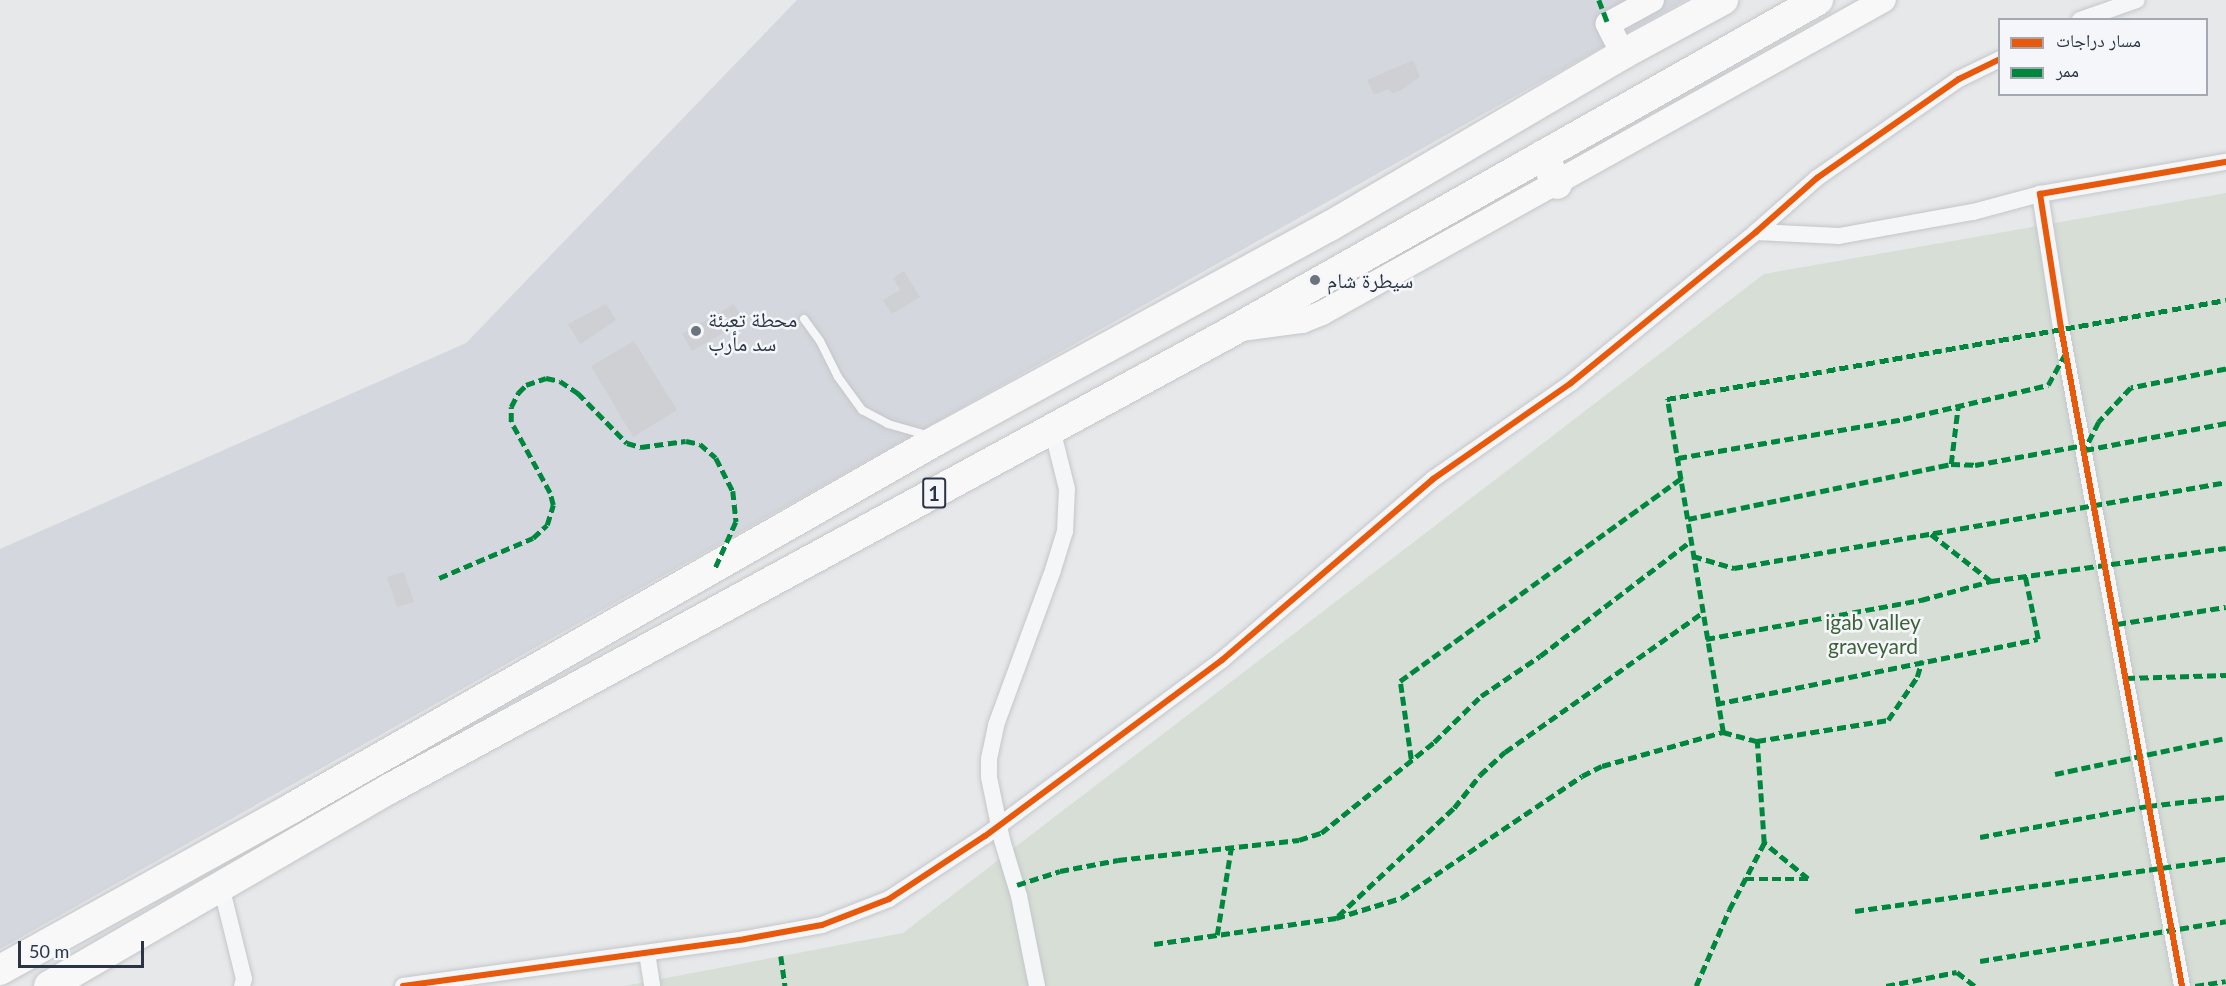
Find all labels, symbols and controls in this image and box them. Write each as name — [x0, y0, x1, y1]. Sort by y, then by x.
legend — [1998, 18, 2208, 96]
text: مسار دراجات — [2056, 29, 2141, 51]
text: ممر — [2056, 59, 2079, 81]
place label: سيطرة شام — [1327, 267, 1413, 293]
marker: سيطرة شام — [1308, 273, 1322, 287]
place label: محطة تعبئة سد مأرب — [708, 306, 797, 356]
marker: محطة تعبئة سد مأرب — [689, 324, 703, 338]
road number: 1 — [922, 476, 946, 510]
park label: igab valley graveyard — [1825, 609, 1921, 659]
scale bar — [21, 929, 147, 967]
text: 50 m — [29, 940, 69, 962]

